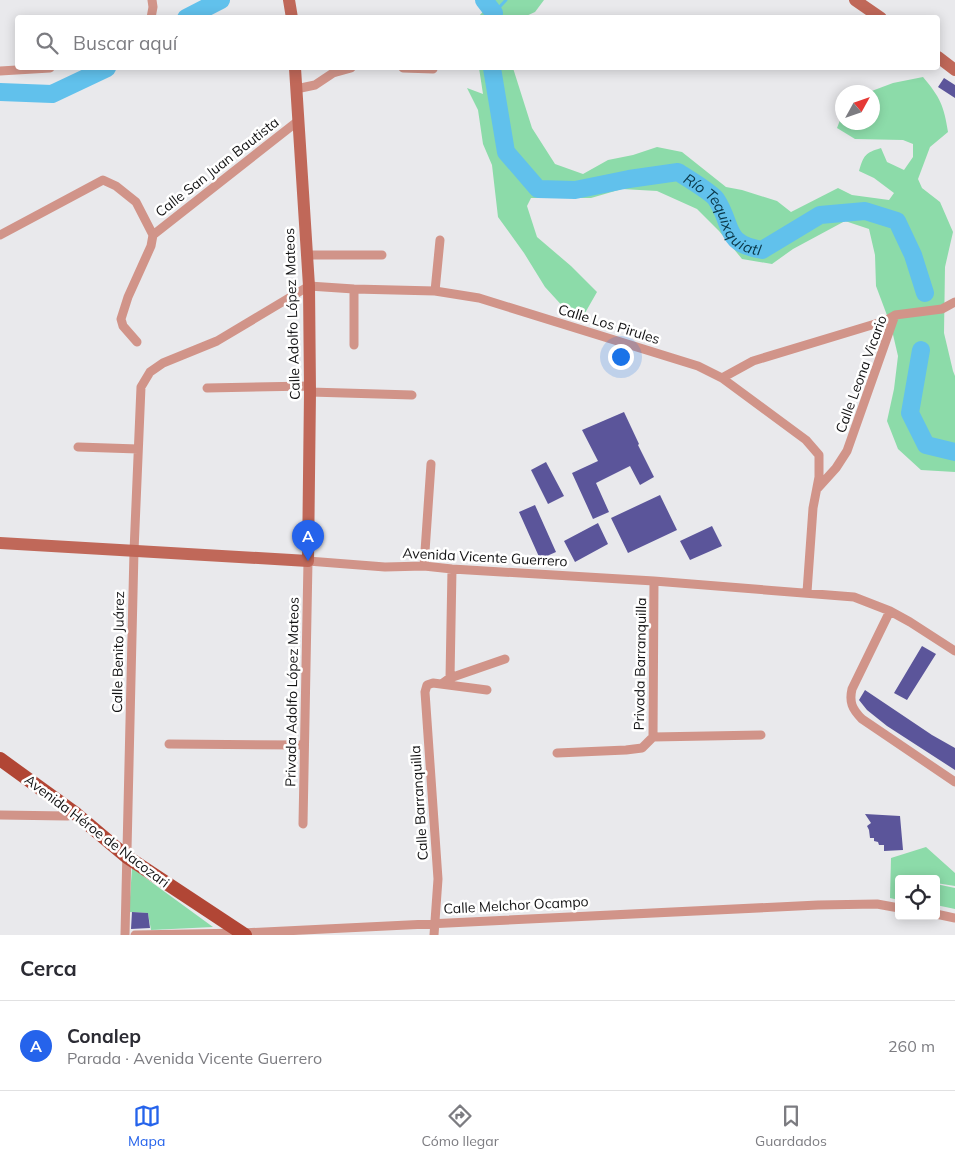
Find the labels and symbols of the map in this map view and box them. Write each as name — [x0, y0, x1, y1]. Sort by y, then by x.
north arrow — [835, 85, 880, 130]
street label: Calle San Juan Bautista — [152, 113, 282, 221]
water label: Río Tequixquiatl — [680, 169, 763, 259]
street label: Calle Adolfo López Mateos — [280, 228, 304, 400]
street label: Calle Los Pirules — [556, 300, 662, 348]
street label: Calle Leona Vicario — [831, 313, 891, 435]
your location — [608, 344, 634, 370]
pin: A — [292, 520, 324, 561]
street label: Avenida Vicente Guerrero — [402, 544, 568, 570]
street label: Calle Benito Juárez — [108, 591, 128, 713]
street label: Privada Adolfo López Mateos — [281, 597, 303, 787]
street label: Privada Barranquilla — [630, 597, 650, 731]
street label: Calle Barranquilla — [406, 745, 432, 861]
street label: Avenida Héroe de Nacozari — [21, 771, 173, 891]
street label: Calle Melchor Ocampo — [443, 892, 589, 918]

